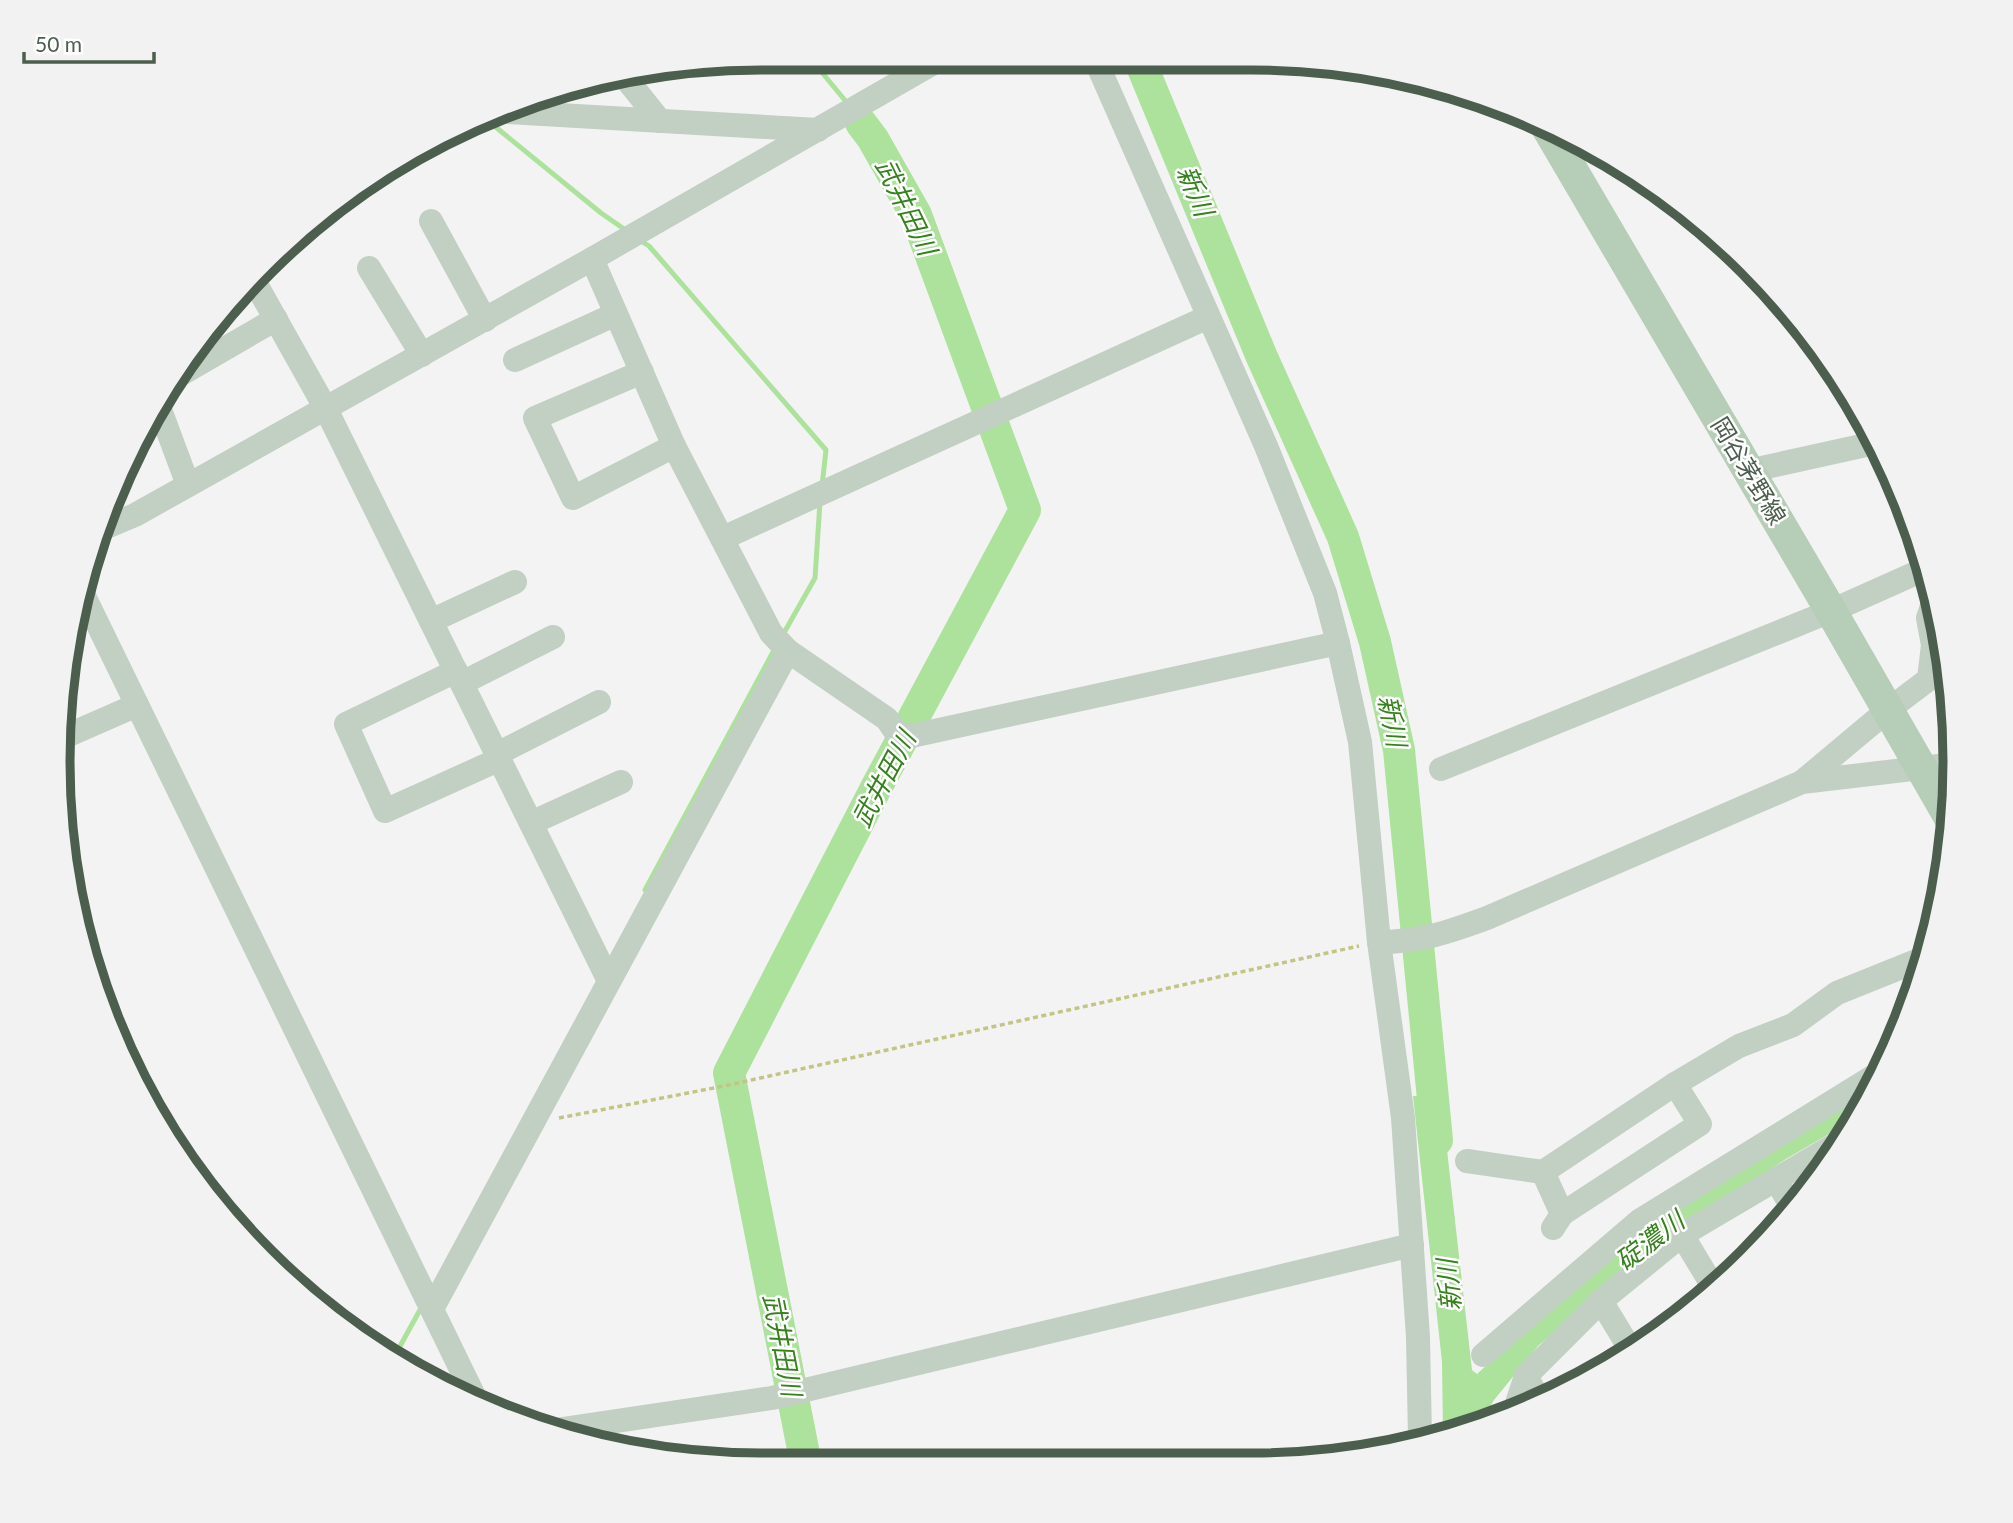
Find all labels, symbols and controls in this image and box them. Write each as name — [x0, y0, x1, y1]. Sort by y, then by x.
scale bar — [24, 21, 154, 65]
text: 50 m — [35, 31, 82, 56]
water label: 武井田川 — [870, 153, 945, 263]
water label: 新川 — [1171, 160, 1222, 224]
street label: 岡谷茅野線 — [1706, 411, 1793, 529]
water label: 新川 — [1372, 692, 1414, 752]
water label: 武井田川 — [845, 722, 923, 832]
water label: 碇濃川 — [1609, 1202, 1693, 1276]
water label: 新川 — [1430, 1255, 1466, 1312]
water label: 武井田川 — [757, 1291, 809, 1402]

